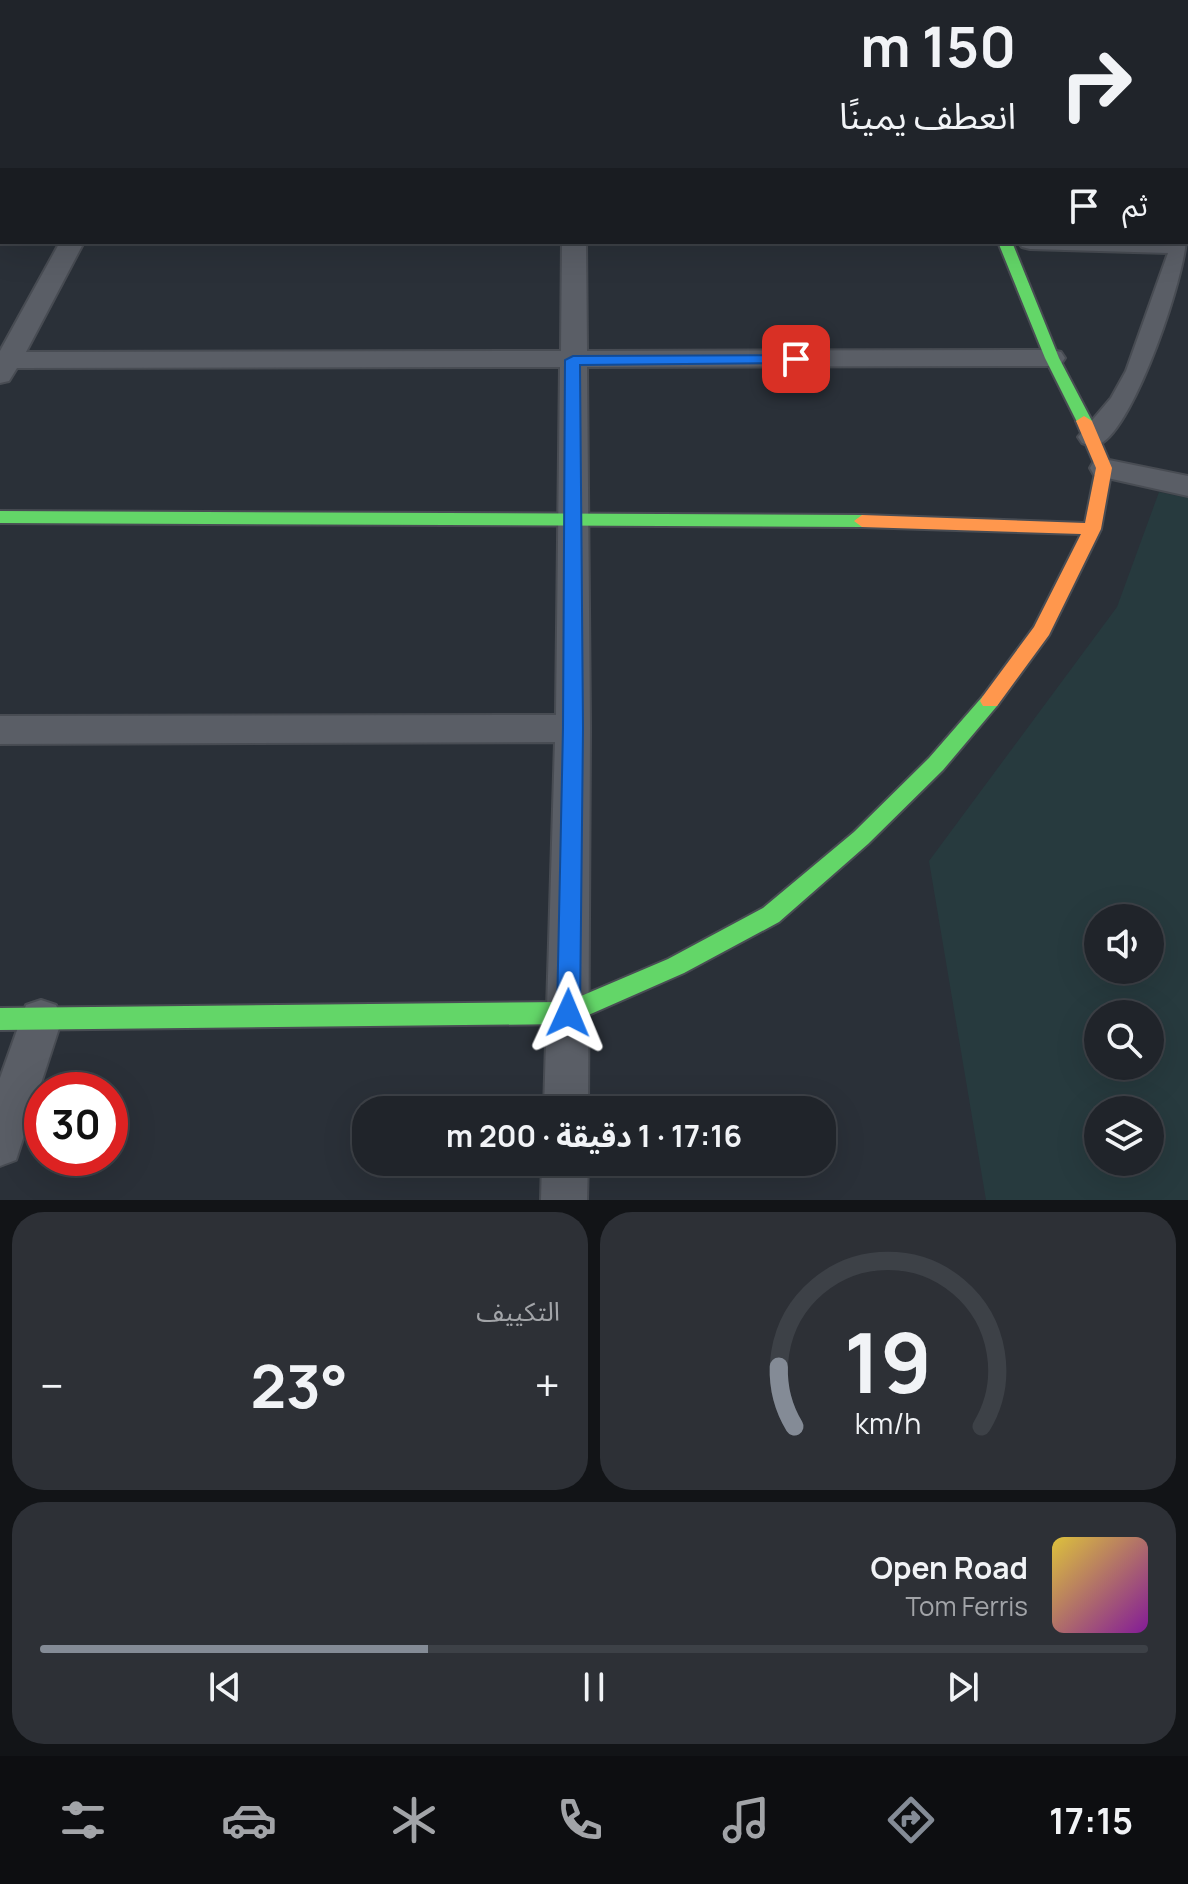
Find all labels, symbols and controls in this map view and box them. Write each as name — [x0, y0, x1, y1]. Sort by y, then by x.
text: 150 m — [860, 7, 1016, 84]
icon: right — [1044, 32, 1148, 136]
text: انعطف يمينًا — [839, 91, 1016, 140]
icon: arrive — [1062, 184, 1106, 228]
text: ثم — [1122, 184, 1148, 225]
pin — [762, 325, 830, 393]
icon: arrive — [774, 337, 818, 381]
map controls — [1084, 904, 1164, 1176]
button: sound — [1084, 904, 1164, 984]
position arrow — [526, 971, 610, 1055]
button: search — [1084, 1000, 1164, 1080]
speed limit sign: 30 — [24, 1072, 128, 1176]
button: layers — [1084, 1096, 1164, 1176]
text: 17:16 · 1 دقيقة · 200 m — [446, 1115, 742, 1156]
text: التكييف — [476, 1293, 560, 1329]
text: 19 — [844, 1304, 932, 1418]
text: 23° — [250, 1344, 348, 1426]
text: − — [40, 1355, 64, 1415]
text: + — [535, 1355, 560, 1415]
text: km/h — [855, 1404, 921, 1443]
text: Open Road — [871, 1547, 1028, 1588]
text: Tom Ferris — [906, 1588, 1028, 1624]
icon: previous — [203, 1665, 247, 1709]
icon: pause — [572, 1665, 616, 1709]
icon: next — [941, 1665, 985, 1709]
icon: filters — [55, 1792, 111, 1848]
icon: car — [221, 1792, 277, 1848]
icon: climate — [386, 1792, 442, 1848]
icon: phone — [552, 1792, 608, 1848]
icon: music — [718, 1792, 774, 1848]
icon: directions — [883, 1792, 939, 1848]
text: 17:15 — [1049, 1796, 1133, 1845]

